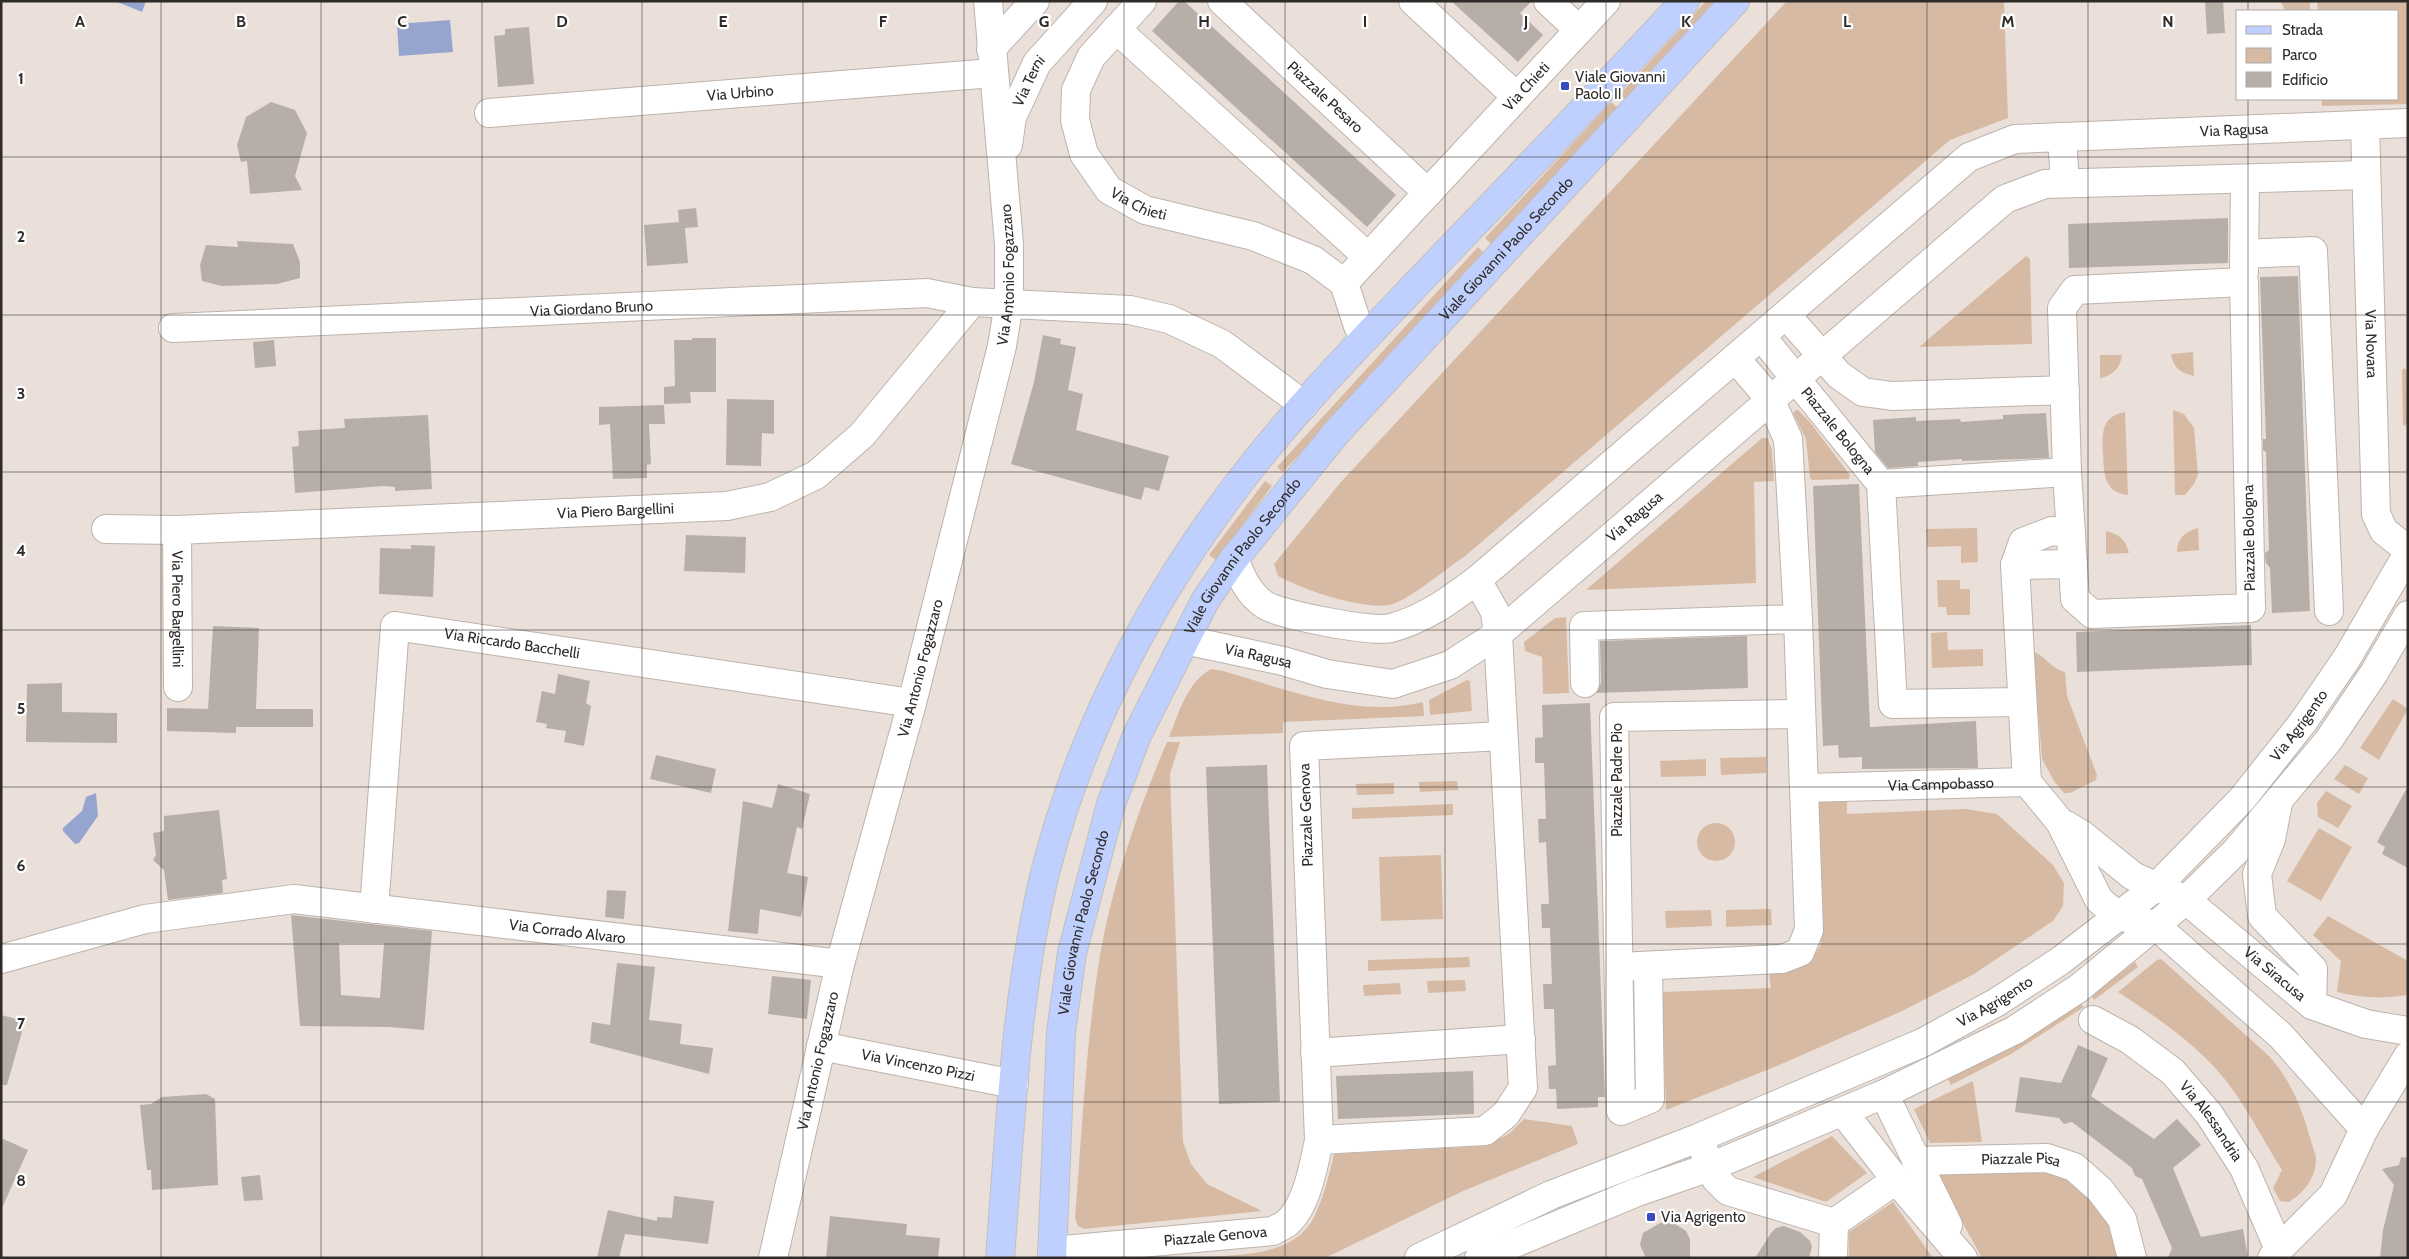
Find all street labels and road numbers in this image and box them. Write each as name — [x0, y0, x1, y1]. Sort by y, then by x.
street label: Via Terni — [1009, 51, 1049, 109]
street label: Piazzale Pesaro — [1284, 57, 1367, 137]
street label: Via Chieti — [1499, 59, 1553, 115]
street label: Via Urbino — [706, 81, 774, 105]
street label: Via Ragusa — [2199, 120, 2269, 140]
street label: Viale Giovanni Paolo Secondo — [1435, 173, 1577, 324]
street label: Via Chieti — [1107, 184, 1168, 224]
street label: Via Antonio Fogazzaro — [993, 203, 1018, 347]
street label: Via Giordano Bruno — [530, 297, 654, 320]
street label: Via Novara — [2361, 309, 2381, 379]
street label: Piazzale Bologna — [1797, 384, 1879, 479]
street label: Viale Giovanni Paolo Secondo — [1180, 474, 1305, 638]
street label: Piazzale Bologna — [2239, 484, 2259, 592]
street label: Via Ragusa — [1603, 487, 1667, 546]
street label: Via Piero Bargellini — [557, 499, 674, 522]
street label: Via Piero Bargellini — [168, 550, 187, 668]
street label: Via Antonio Fogazzaro — [894, 597, 947, 739]
street label: Via Riccardo Bacchelli — [443, 624, 581, 662]
street label: Via Ragusa — [1223, 640, 1295, 672]
street label: Via Agrigento — [2266, 686, 2331, 765]
street label: Piazzale Padre Pio — [1608, 723, 1626, 837]
street label: Piazzale Genova — [1295, 762, 1317, 867]
street label: Via Campobasso — [1888, 774, 1994, 795]
street label: Viale Giovanni Paolo Secondo — [1054, 828, 1113, 1016]
street label: Via Corrado Alvaro — [508, 916, 627, 947]
street label: Via Siracusa — [2240, 943, 2310, 1005]
street label: Via Agrigento — [1954, 972, 2036, 1031]
street label: Via Antonio Fogazzaro — [793, 990, 842, 1132]
street label: Via Vincenzo Pizzi — [860, 1045, 976, 1085]
street label: Via Alessandria — [2176, 1077, 2247, 1165]
street label: Piazzale Pisa — [1981, 1149, 2064, 1171]
street label: Piazzale Genova — [1163, 1223, 1268, 1250]

